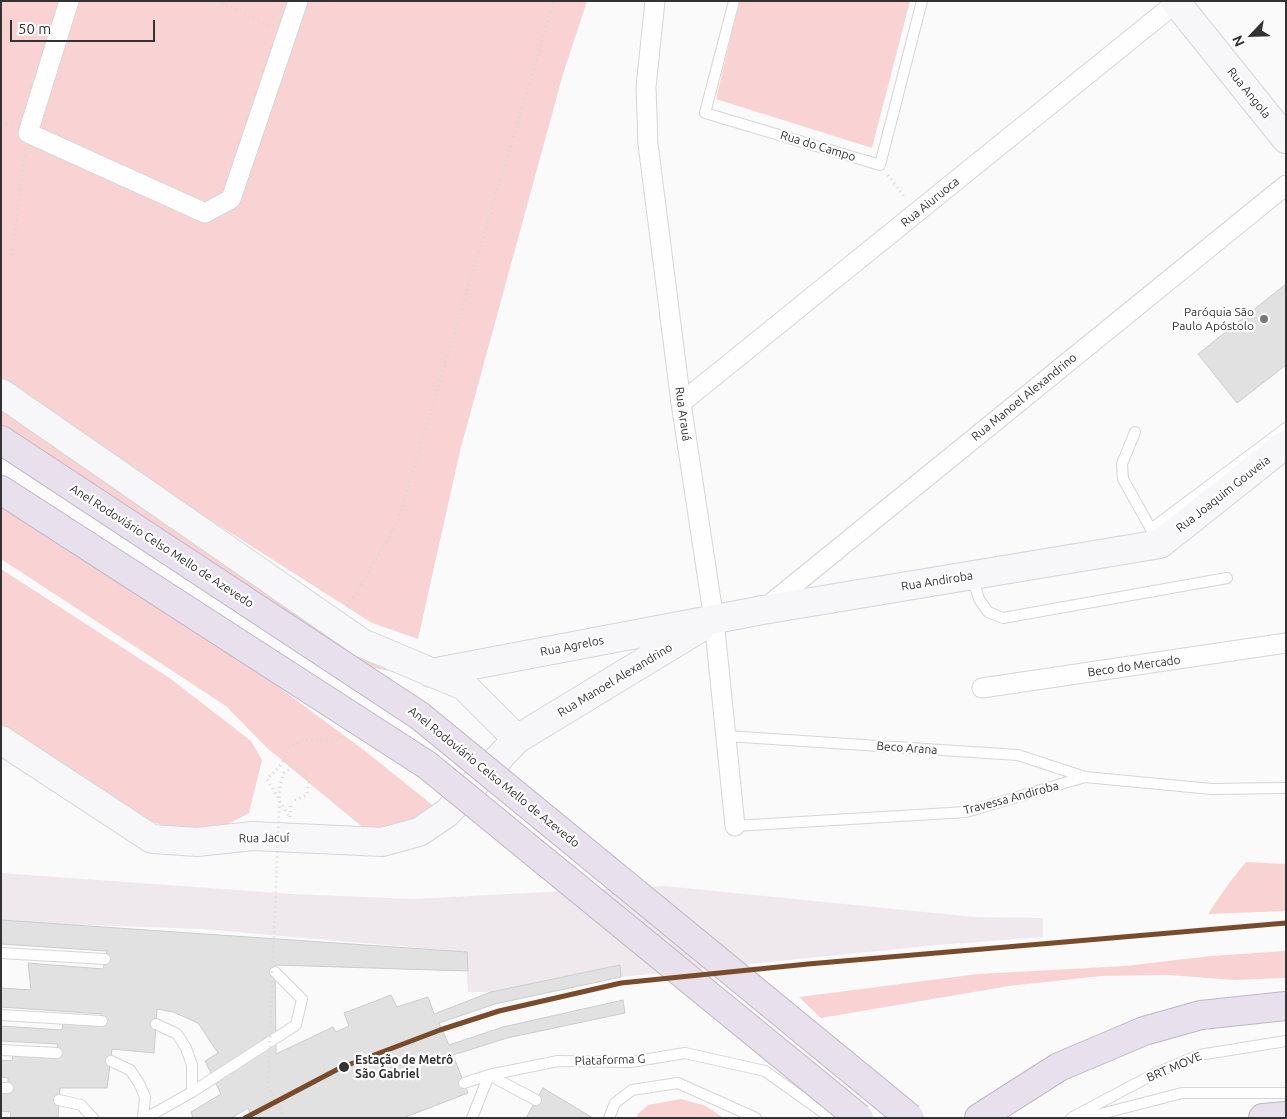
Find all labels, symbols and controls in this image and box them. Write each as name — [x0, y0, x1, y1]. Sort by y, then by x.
scale bar — [12, 10, 158, 42]
north arrow — [1227, 10, 1277, 60]
text: 50 m — [18, 20, 51, 37]
text: N — [1229, 33, 1248, 49]
street label: Rua Angola — [1224, 65, 1274, 121]
street label: Rua do Campo — [779, 128, 857, 164]
street label: Rua Aiuruoca — [898, 174, 962, 230]
place label: Paróquia São Paulo Apóstolo — [1172, 305, 1254, 333]
marker: Paróquia São Paulo Apóstolo — [1258, 313, 1270, 325]
street label: Rua Manoel Alexandrino — [968, 350, 1080, 444]
street label: Rua Arauá — [672, 386, 694, 442]
street label: Rua Joaquim Gouveia — [1173, 453, 1273, 535]
street label: Anel Rodoviário Celso Mello de Azevedo — [68, 481, 256, 611]
street label: Rua Andiroba — [900, 568, 974, 594]
street label: Rua Agrelos — [539, 633, 605, 659]
street label: Rua Manoel Alexandrino — [555, 640, 675, 720]
street label: Beco do Mercado — [1087, 652, 1181, 680]
street label: Anel Rodoviário Celso Mello de Azevedo — [406, 703, 582, 851]
street label: Beco Arana — [876, 739, 938, 757]
street label: Travessa Andiroba — [962, 778, 1060, 818]
street label: Rua Jacuí — [239, 830, 289, 846]
street label: BRT MOVE — [1144, 1049, 1204, 1085]
street label: Plataforma G — [574, 1052, 646, 1068]
place label: Estação de Metrô São Gabriel — [355, 1053, 453, 1081]
marker: Estação de Metrô São Gabriel — [337, 1060, 351, 1074]

